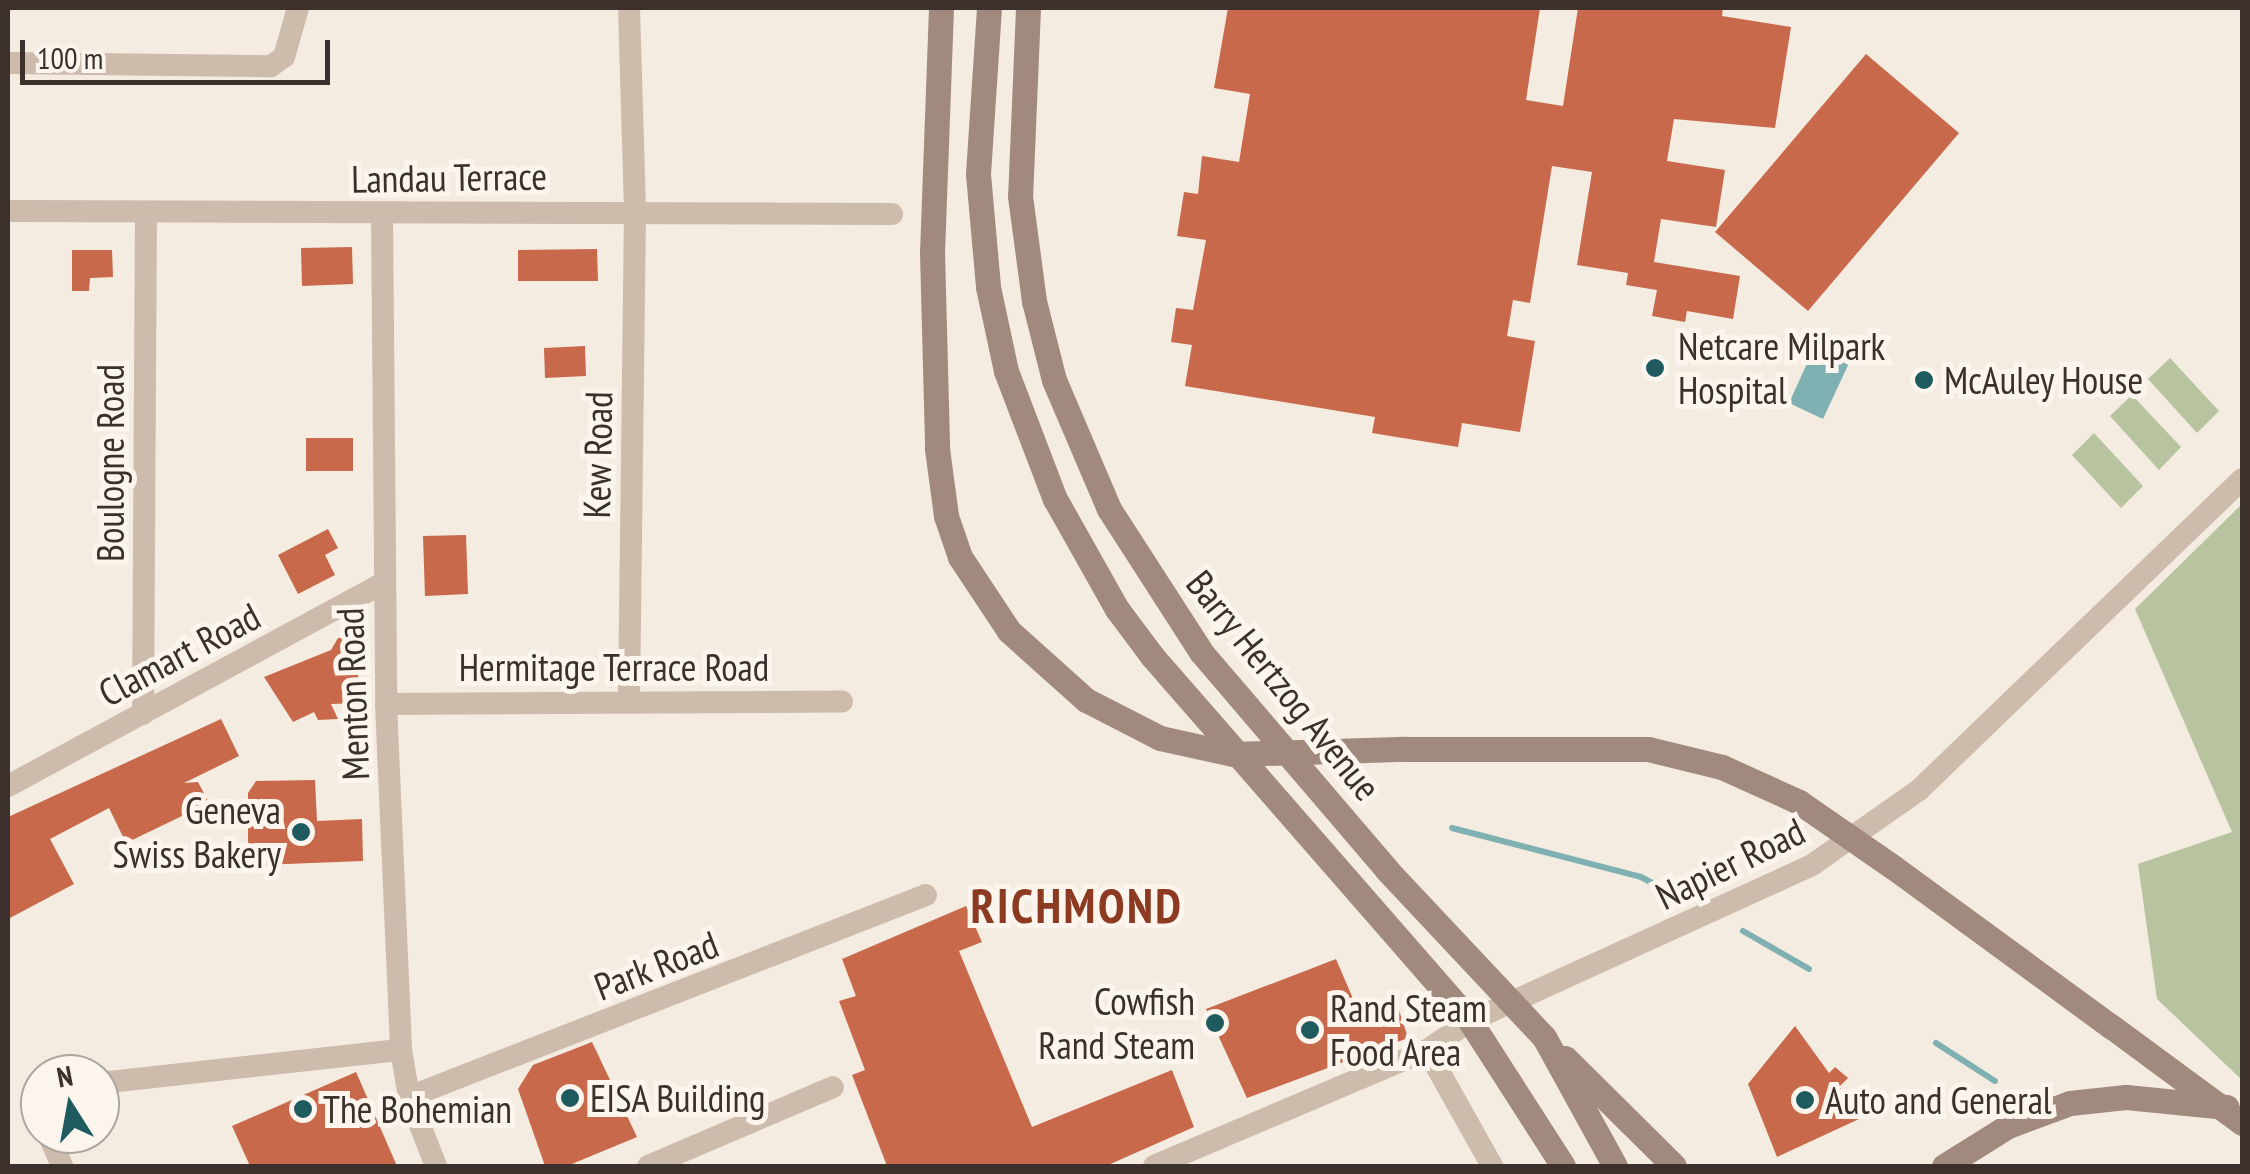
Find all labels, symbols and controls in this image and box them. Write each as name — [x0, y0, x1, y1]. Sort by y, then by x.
scale bar — [25, 20, 335, 82]
text: 100 m — [37, 38, 103, 77]
street label: Landau Terrace — [350, 152, 548, 202]
place label: Netcare Milpark Hospital — [1678, 323, 1885, 412]
marker: Netcare Milpark Hospital — [1642, 355, 1668, 381]
place label: McAuley House — [1944, 357, 2144, 403]
street label: Boulogne Road — [87, 364, 133, 562]
marker: McAuley House — [1913, 369, 1935, 391]
street label: Kew Road — [573, 391, 621, 519]
street label: Barry Hertzog Avenue — [1177, 560, 1391, 810]
street label: Clamart Road — [91, 593, 267, 715]
street label: Menton Road — [326, 607, 378, 781]
street label: Hermitage Terrace Road — [458, 644, 770, 690]
place label: Geneva Swiss Bakery — [112, 787, 281, 876]
street label: Napier Road — [1648, 808, 1812, 918]
marker: Geneva Swiss Bakery — [290, 821, 312, 843]
district label: RICHMOND — [970, 877, 1184, 935]
street label: Park Road — [587, 921, 725, 1009]
place label: Cowfish Rand Steam — [1038, 978, 1195, 1068]
place label: Rand Steam Food Area — [1330, 985, 1487, 1074]
marker: Cowfish Rand Steam — [1204, 1012, 1226, 1034]
marker: Rand Steam Food Area — [1299, 1019, 1321, 1041]
north arrow — [20, 1054, 120, 1154]
text: N — [54, 1056, 76, 1096]
place label: EISA Building — [590, 1075, 767, 1121]
place label: Auto and General — [1825, 1077, 2052, 1123]
place label: The Bohemian — [323, 1086, 512, 1132]
marker: EISA Building — [559, 1087, 581, 1109]
marker: Auto and General — [1794, 1089, 1816, 1111]
marker: The Bohemian — [292, 1098, 314, 1120]

